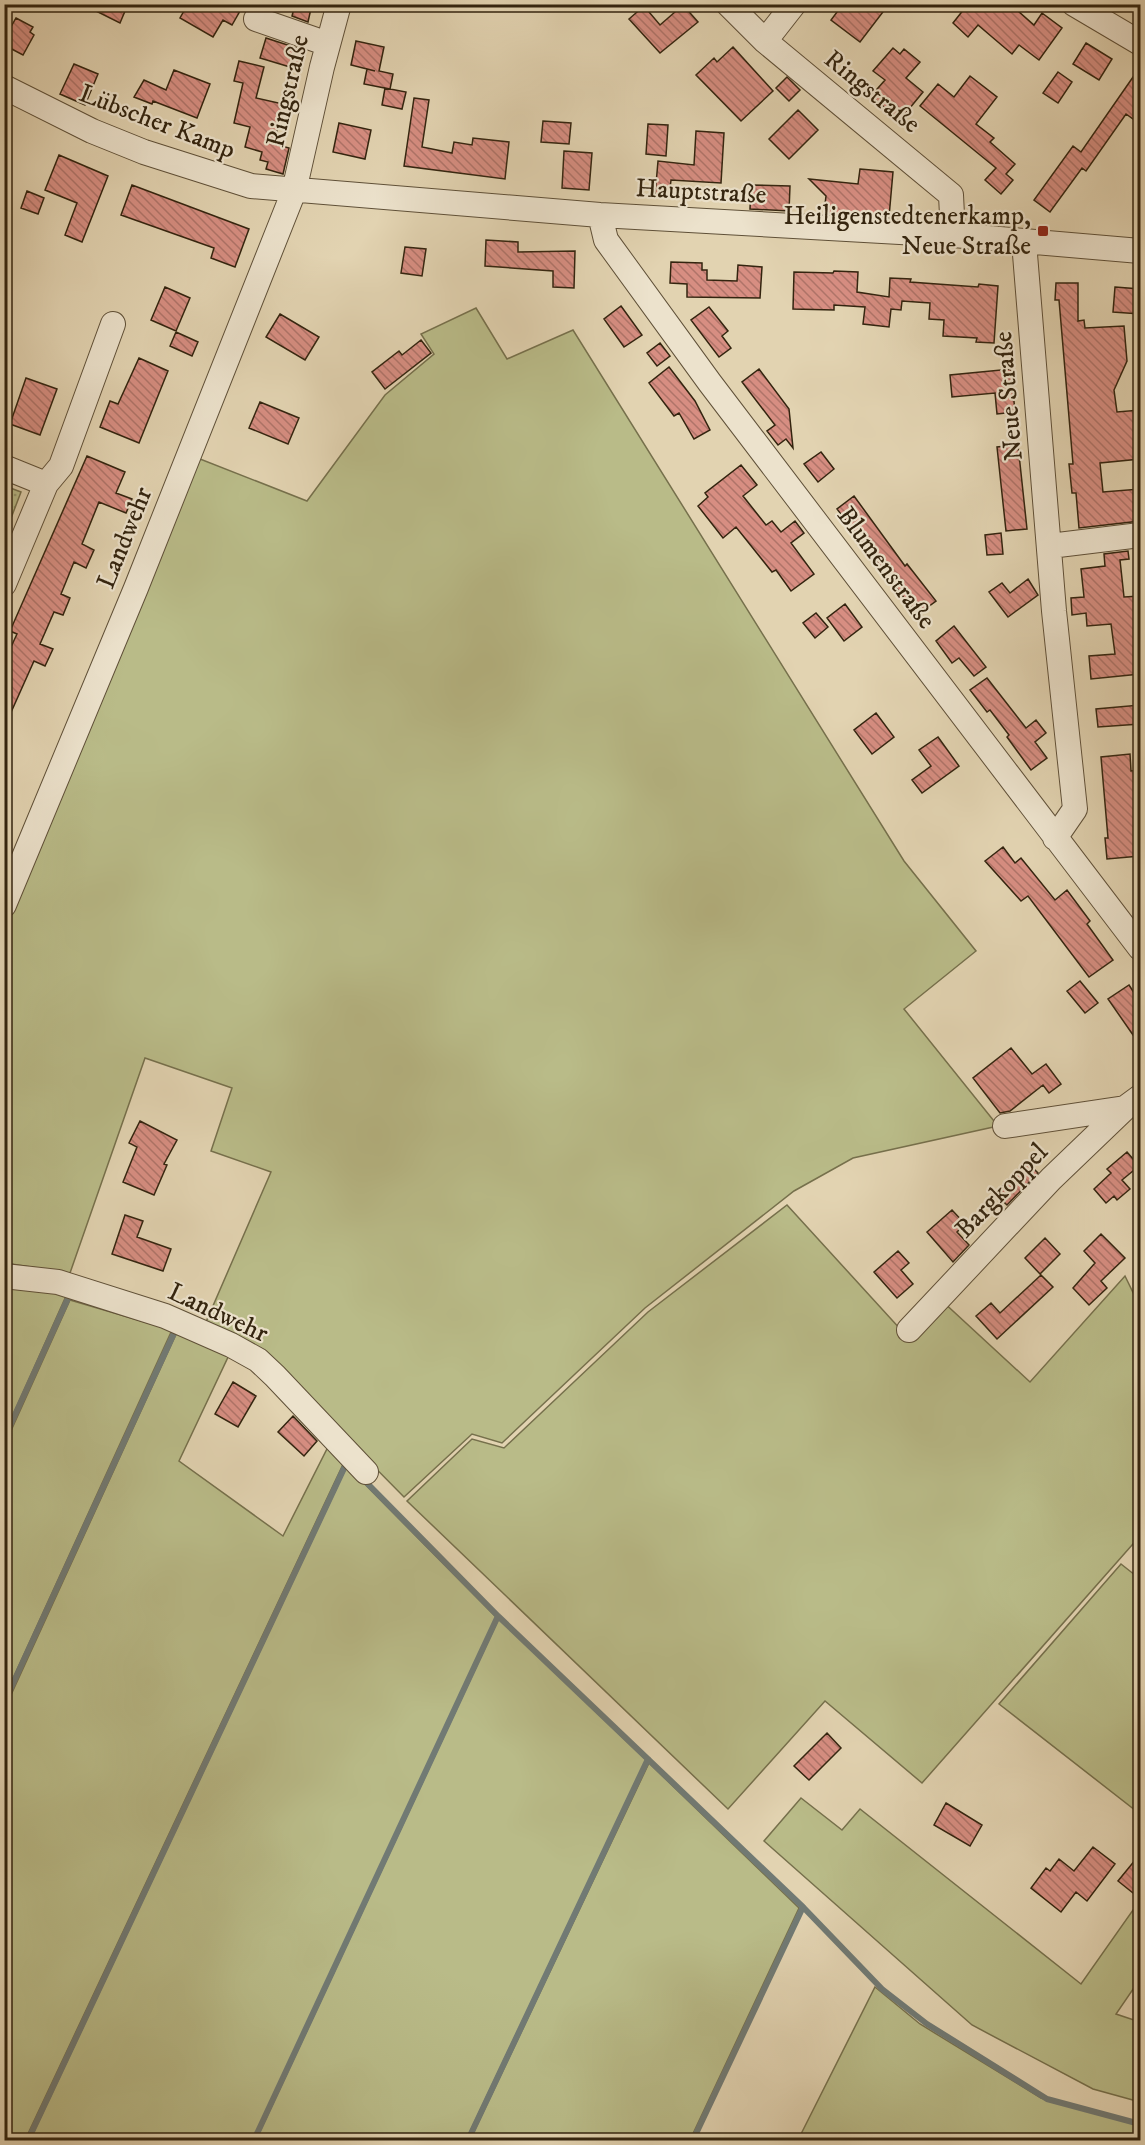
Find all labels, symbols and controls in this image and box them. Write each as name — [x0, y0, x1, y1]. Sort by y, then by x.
street label: Ringstraße — [259, 32, 317, 150]
street label: Ringstraße — [817, 43, 927, 141]
street label: Lübscher Kamp — [74, 77, 240, 167]
street label: Hauptstraße — [635, 172, 767, 212]
place label: Heiligenstedtenerkamp, Neue Straße — [783, 200, 1031, 263]
marker: Heiligenstedtenerkamp, Neue Straße — [1036, 224, 1050, 238]
street label: Neue Straße — [987, 330, 1031, 462]
street label: Landwehr — [90, 482, 160, 594]
street label: Blumenstraße — [829, 500, 943, 636]
street label: Bargkoppel — [949, 1136, 1056, 1246]
street label: Landwehr — [163, 1275, 274, 1351]

